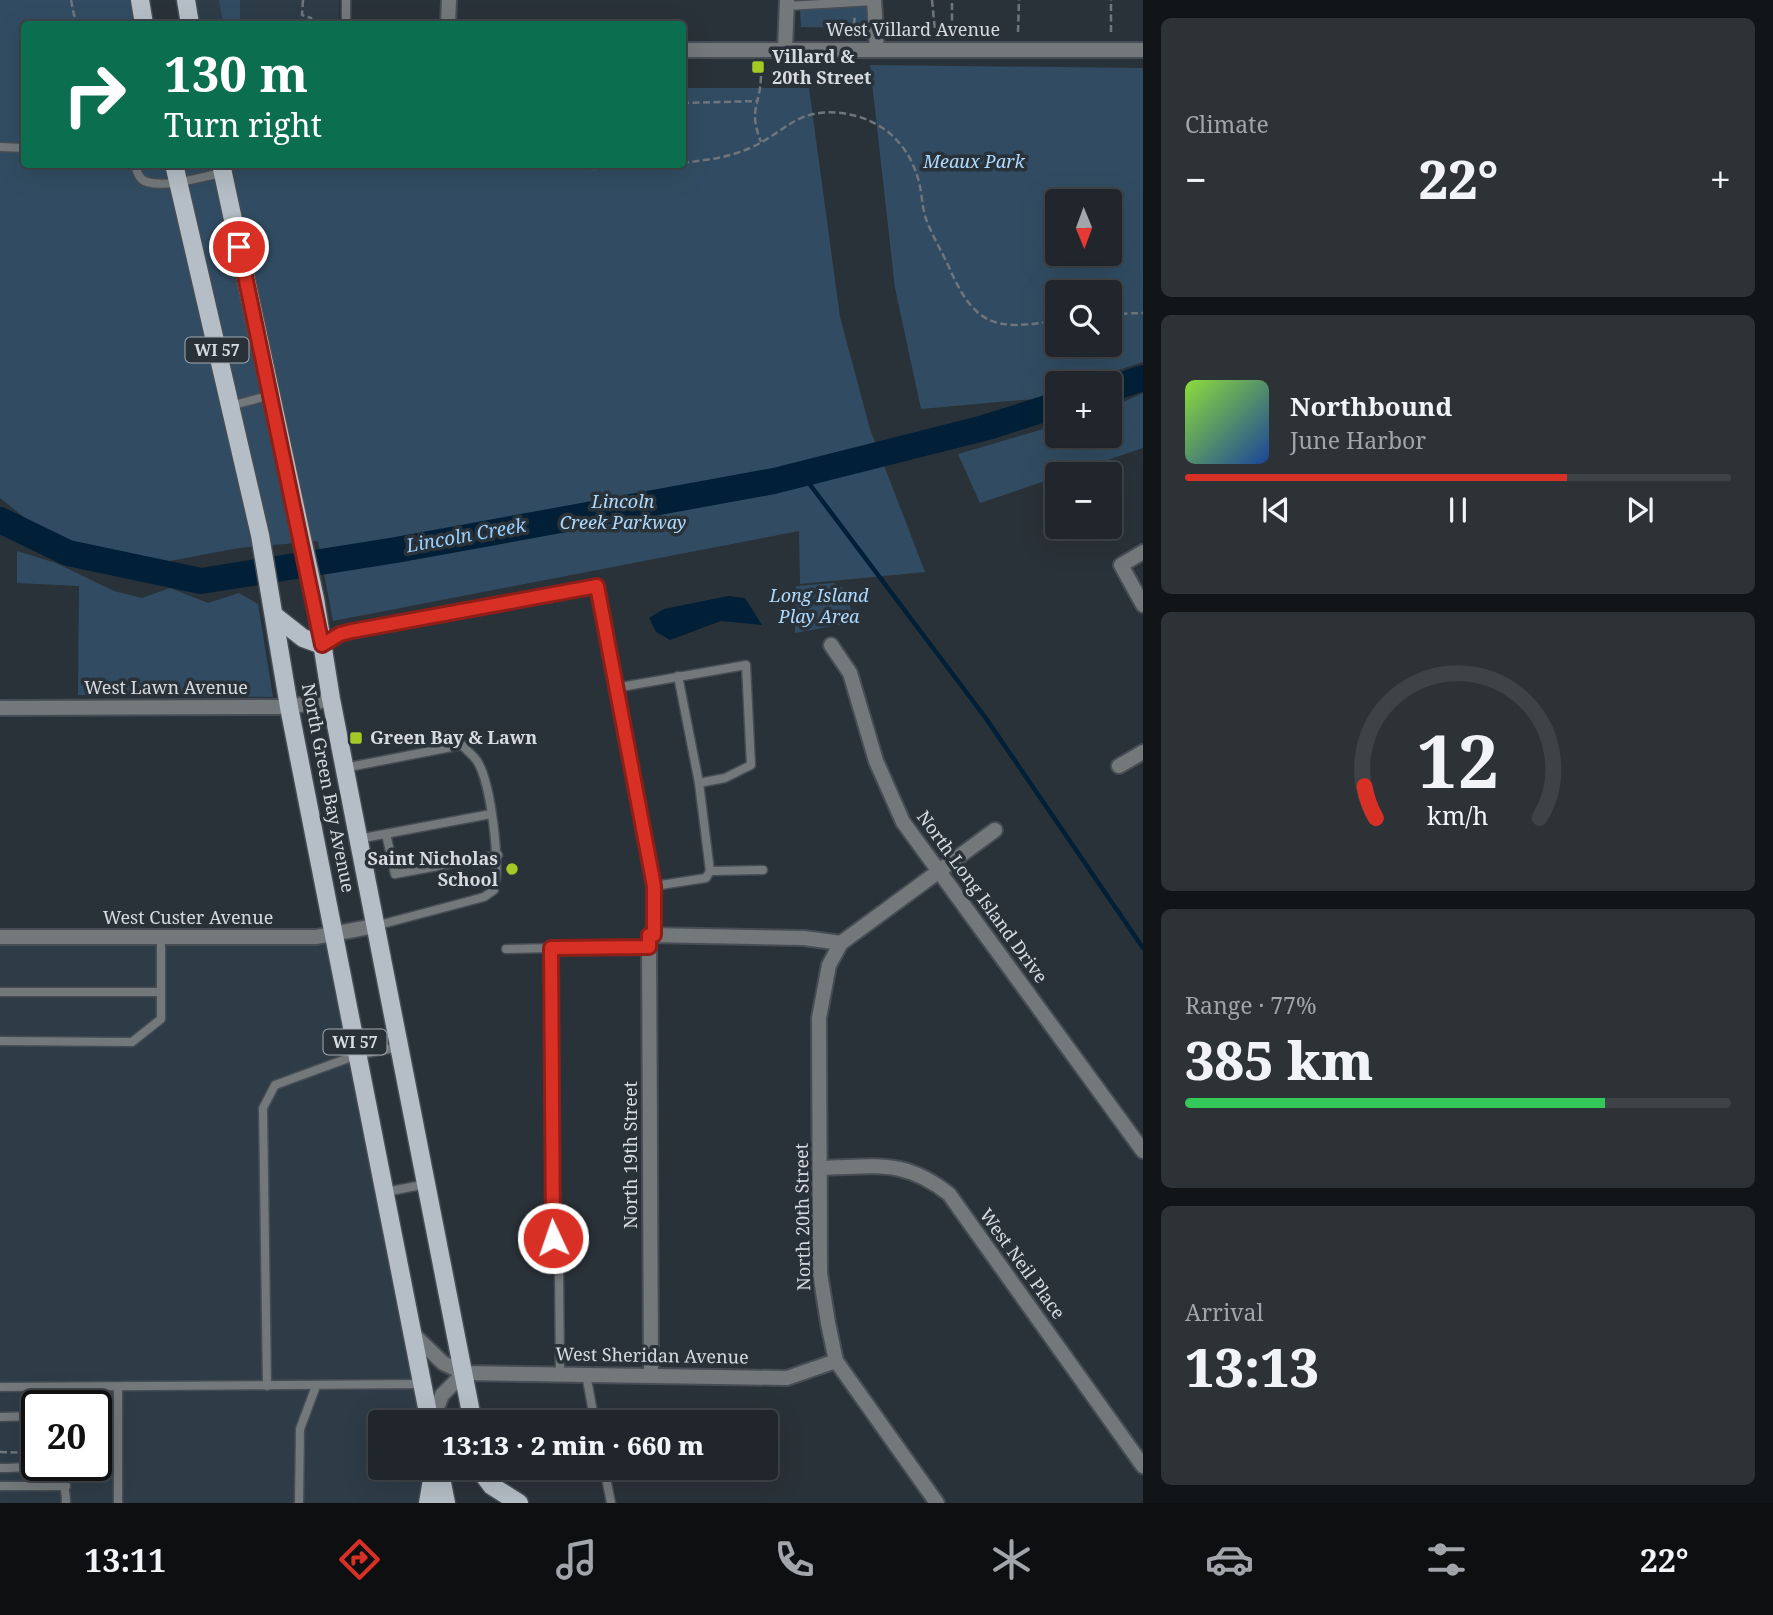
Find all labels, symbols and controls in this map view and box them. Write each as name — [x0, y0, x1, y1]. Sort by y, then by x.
street label: West Villard Avenue — [826, 17, 1000, 41]
text: 130 m — [164, 40, 308, 106]
place label: Villard & 20th Street — [772, 44, 871, 89]
icon: right — [49, 49, 140, 140]
marker: Villard & 20th Street — [750, 59, 766, 75]
text: Turn right — [164, 103, 322, 146]
text: Climate — [1185, 108, 1269, 140]
text: 22° — [1418, 143, 1498, 214]
park label: Meaux Park — [922, 149, 1026, 173]
text: − — [1185, 153, 1207, 205]
text: + — [1710, 153, 1731, 205]
north arrow — [1045, 189, 1122, 266]
map controls — [1045, 189, 1122, 539]
pin — [209, 217, 269, 277]
icon: arrive — [220, 228, 258, 266]
button: search — [1045, 280, 1122, 357]
road number: WI 57 — [186, 338, 248, 362]
button: + — [1045, 371, 1122, 448]
text: Northbound — [1290, 388, 1452, 424]
text: June Harbor — [1290, 424, 1426, 456]
button: − — [1045, 462, 1122, 539]
park label: Lincoln Creek Parkway — [560, 489, 686, 534]
icon: previous — [1257, 491, 1295, 529]
icon: pause — [1439, 491, 1477, 529]
icon: next — [1621, 491, 1659, 529]
water label: Lincoln Creek — [403, 511, 529, 559]
park label: Long Island Play Area — [768, 583, 869, 628]
street label: West Lawn Avenue — [84, 675, 248, 699]
street label: North Green Bay Avenue — [297, 681, 361, 894]
text: 12 — [1417, 710, 1499, 809]
place label: Green Bay & Lawn — [370, 725, 537, 749]
marker: Green Bay & Lawn — [348, 730, 364, 746]
text: km/h — [1427, 797, 1489, 831]
street label: North Long Island Drive — [912, 805, 1054, 988]
place label: Saint Nicholas School — [368, 846, 499, 891]
marker: Saint Nicholas School — [504, 861, 520, 877]
street label: West Custer Avenue — [103, 905, 273, 929]
text: Range · 77% — [1185, 989, 1317, 1021]
text: 385 km — [1185, 1024, 1373, 1095]
road number: WI 57 — [324, 1030, 386, 1054]
street label: North 19th Street — [618, 1081, 642, 1229]
street label: North 20th Street — [789, 1143, 815, 1291]
position arrow — [516, 1201, 590, 1275]
street label: West Neil Place — [975, 1203, 1071, 1323]
text: Arrival — [1185, 1296, 1264, 1328]
text: 13:13 — [1185, 1331, 1319, 1402]
street label: West Sheridan Avenue — [555, 1341, 749, 1369]
speed limit sign: 20 — [21, 1390, 112, 1481]
text: 13:13 · 2 min · 660 m — [442, 1427, 704, 1463]
icon: directions — [335, 1535, 384, 1584]
icon: music — [552, 1535, 601, 1584]
icon: phone — [770, 1535, 819, 1584]
icon: climate — [987, 1535, 1036, 1584]
icon: car — [1205, 1535, 1254, 1584]
icon: filters — [1422, 1535, 1471, 1584]
text: 13:11 — [84, 1538, 166, 1581]
text: 22° — [1640, 1538, 1689, 1581]

